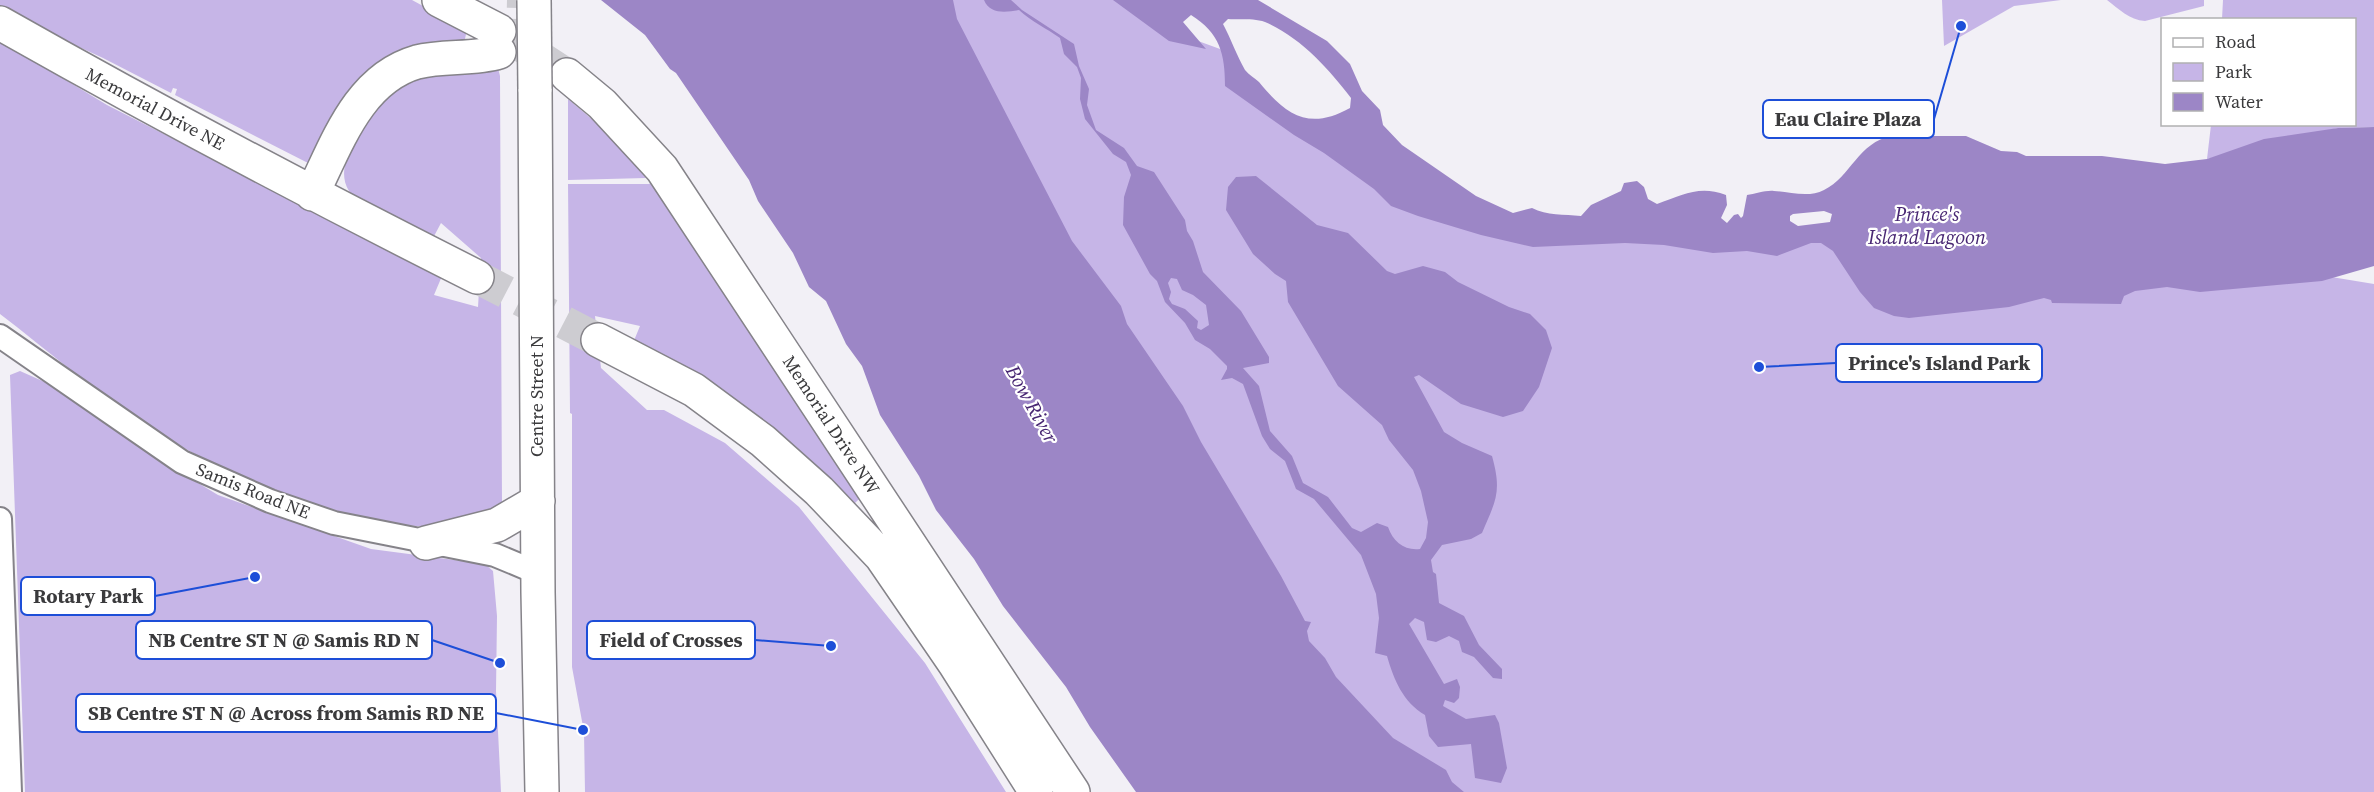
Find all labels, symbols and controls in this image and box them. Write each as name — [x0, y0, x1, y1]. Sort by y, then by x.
legend — [2161, 18, 2356, 126]
text: Road — [2215, 29, 2256, 54]
text: Park — [2215, 59, 2252, 84]
street label: Memorial Drive NE — [81, 61, 229, 156]
text: Water — [2215, 89, 2263, 114]
callout: Eau Claire Plaza — [1763, 100, 1934, 138]
text: Eau Claire Plaza — [1775, 105, 1922, 133]
water label: Prince's Island Lagoon — [1867, 200, 1987, 251]
street label: Centre Street N — [524, 335, 549, 457]
callout: Prince's Island Park — [1836, 344, 2042, 382]
text: Prince's Island Park — [1848, 349, 2030, 377]
street label: Memorial Drive NW — [777, 350, 886, 500]
water label: Bow River — [999, 359, 1065, 449]
street label: Samis Road NE — [193, 456, 314, 525]
callout: Rotary Park — [21, 577, 155, 615]
text: Rotary Park — [33, 582, 143, 610]
callout: NB Centre ST N @ Samis RD N — [136, 621, 432, 659]
callout: Field of Crosses — [587, 621, 755, 659]
text: NB Centre ST N @ Samis RD N — [148, 626, 420, 654]
text: Field of Crosses — [599, 626, 743, 654]
callout: SB Centre ST N @ Across from Samis RD NE — [76, 694, 496, 732]
text: SB Centre ST N @ Across from Samis RD NE — [88, 699, 484, 727]

